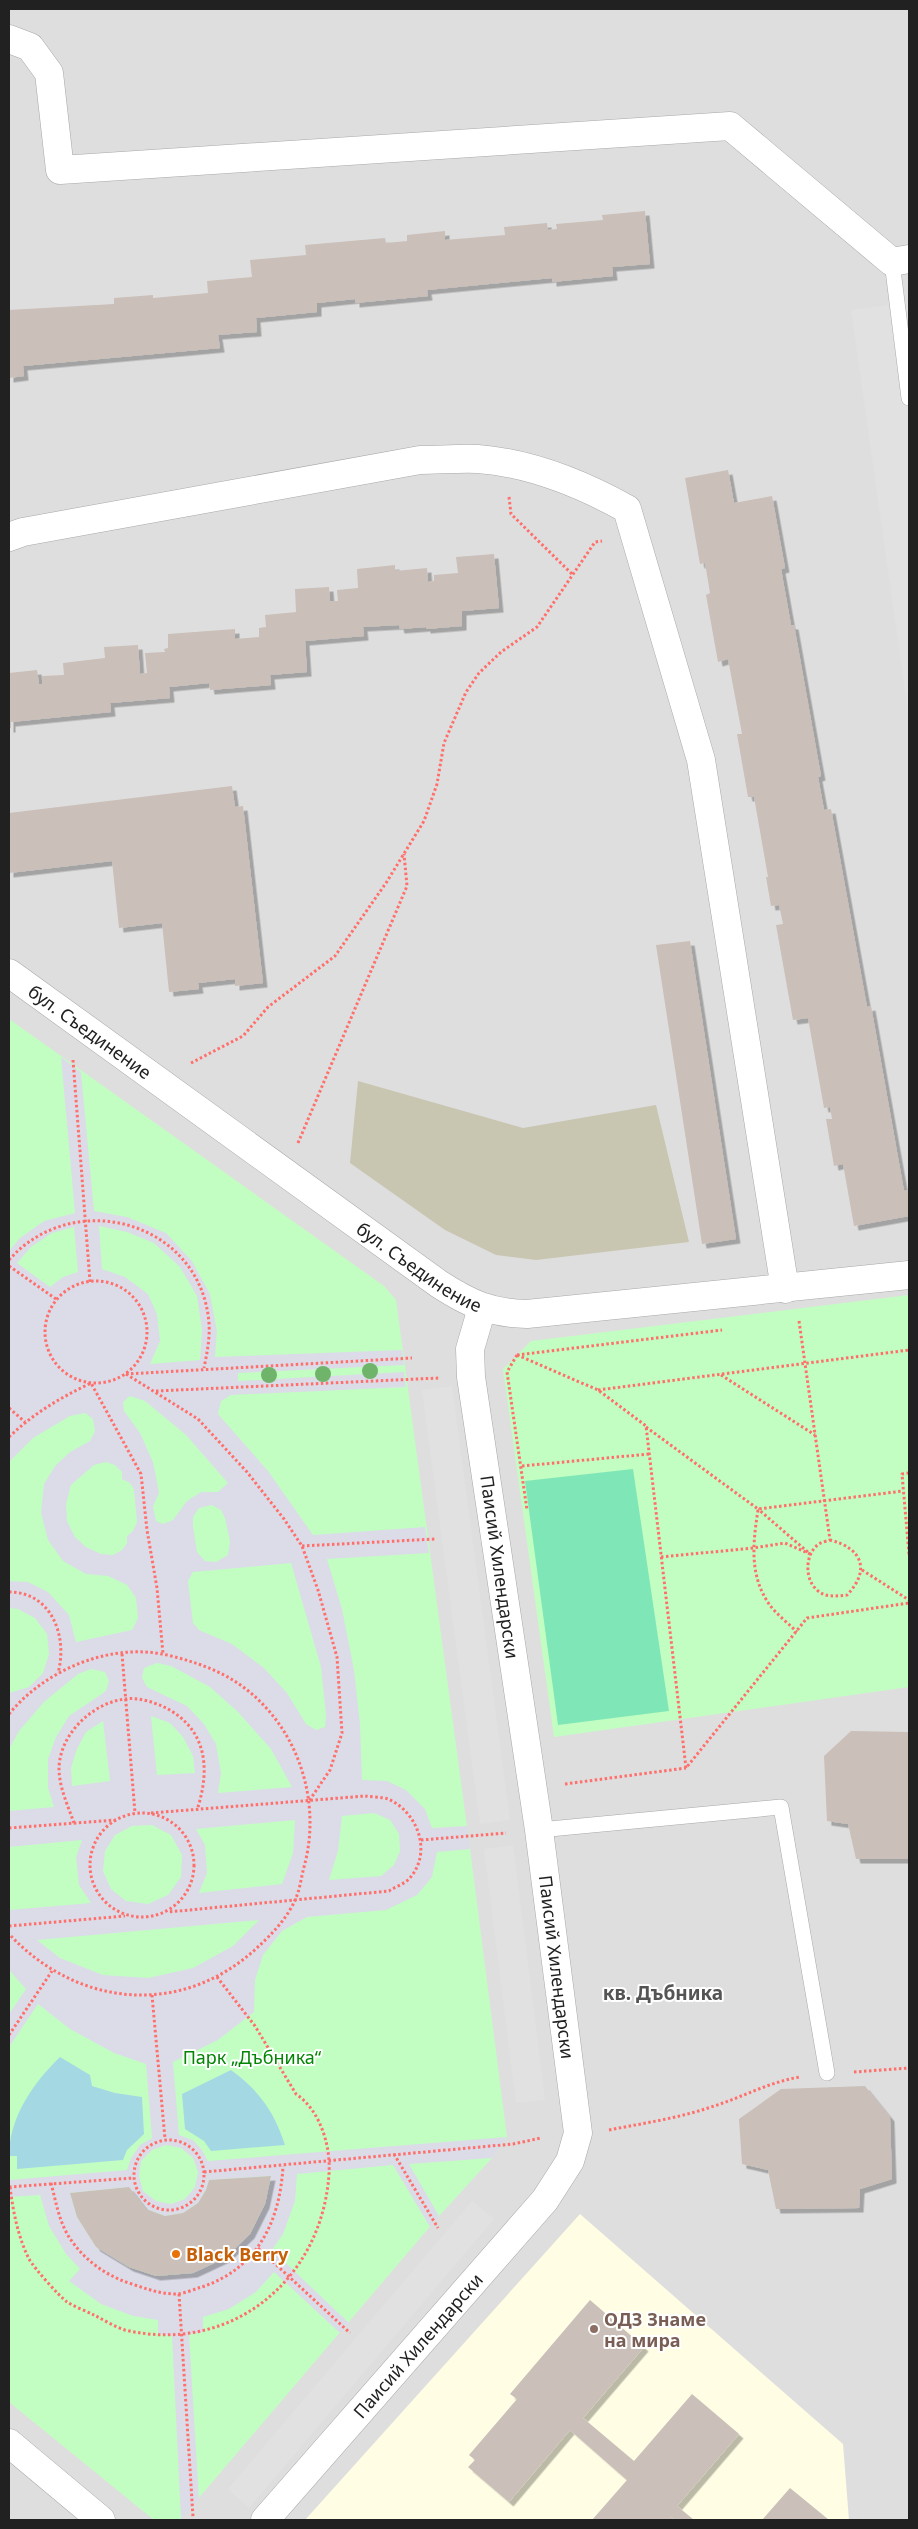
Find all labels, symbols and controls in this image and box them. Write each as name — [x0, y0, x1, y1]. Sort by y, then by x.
street label: бул. Съединение — [24, 979, 156, 1084]
street label: бул. Съединение — [352, 1216, 485, 1317]
street label: Паисий Хилендарски — [475, 1474, 525, 1660]
street label: Паисий Хилендарски — [534, 1874, 580, 2060]
district label: кв. Дъбника — [603, 1980, 723, 2006]
park label: Парк „Дъбника“ — [183, 2045, 322, 2069]
place label: Black Berry — [186, 2242, 289, 2266]
marker: Black Berry — [170, 2248, 182, 2260]
street label: Паисий Хилендарски — [348, 2268, 488, 2423]
place label: ОДЗ Знаме на мира — [604, 2307, 706, 2352]
marker: ОДЗ Знаме на мира — [588, 2323, 600, 2335]

